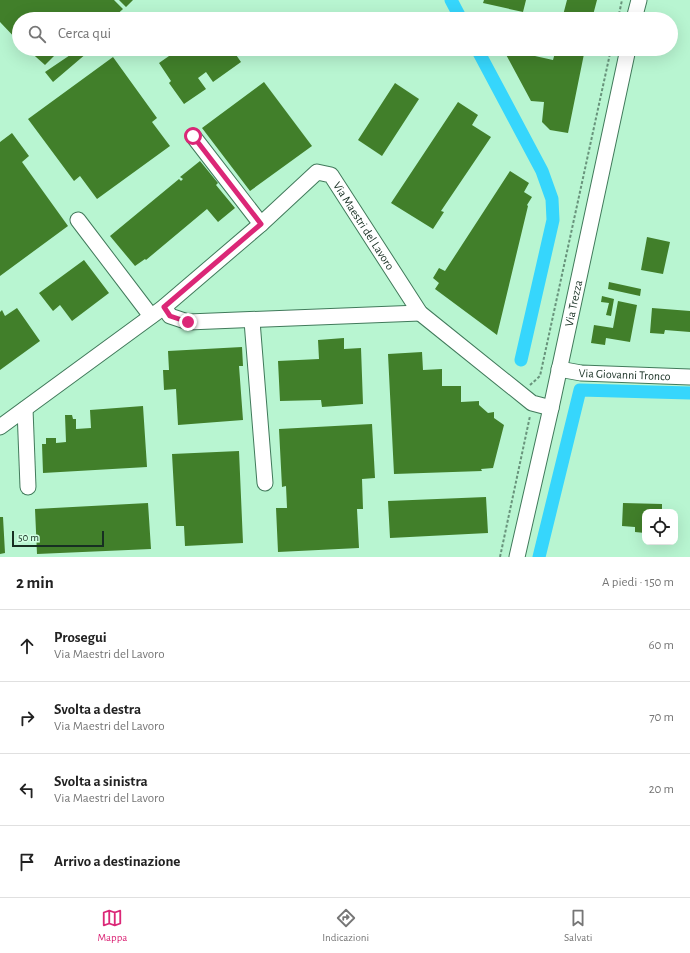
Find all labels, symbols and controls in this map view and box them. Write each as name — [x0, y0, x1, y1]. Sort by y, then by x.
search box — [12, 12, 678, 56]
icon: search — [26, 23, 48, 45]
text: Cerca qui — [58, 26, 111, 41]
route start — [184, 127, 202, 145]
street label: Via Maestri del Lavoro — [331, 179, 397, 272]
street label: Via Trezza — [563, 278, 584, 328]
route end — [179, 313, 197, 331]
street label: Via Giovanni Tronco — [578, 367, 671, 382]
map controls — [642, 509, 678, 545]
button: locate — [642, 509, 678, 545]
scale bar — [12, 529, 104, 548]
text: 50 m — [18, 532, 39, 543]
text: 2 min — [16, 574, 54, 591]
text: A piedi · 150 m — [602, 576, 674, 589]
text: Prosegui — [54, 630, 107, 645]
icon: ahead — [16, 635, 38, 657]
text: 60 m — [648, 639, 674, 652]
text: Via Maestri del Lavoro — [54, 648, 165, 661]
text: Svolta a destra — [54, 702, 141, 717]
icon: right — [16, 707, 38, 729]
text: 70 m — [649, 711, 674, 724]
text: Via Maestri del Lavoro — [54, 720, 165, 733]
text: Svolta a sinistra — [54, 774, 148, 789]
icon: left — [16, 779, 38, 801]
text: 20 m — [649, 783, 674, 796]
text: Via Maestri del Lavoro — [54, 792, 165, 805]
icon: arrive — [16, 851, 38, 873]
text: Arrivo a destinazione — [54, 854, 180, 869]
tab: Mappa — [97, 907, 127, 944]
tab: Indicazioni — [322, 907, 369, 944]
tab: Salvati — [564, 907, 593, 944]

